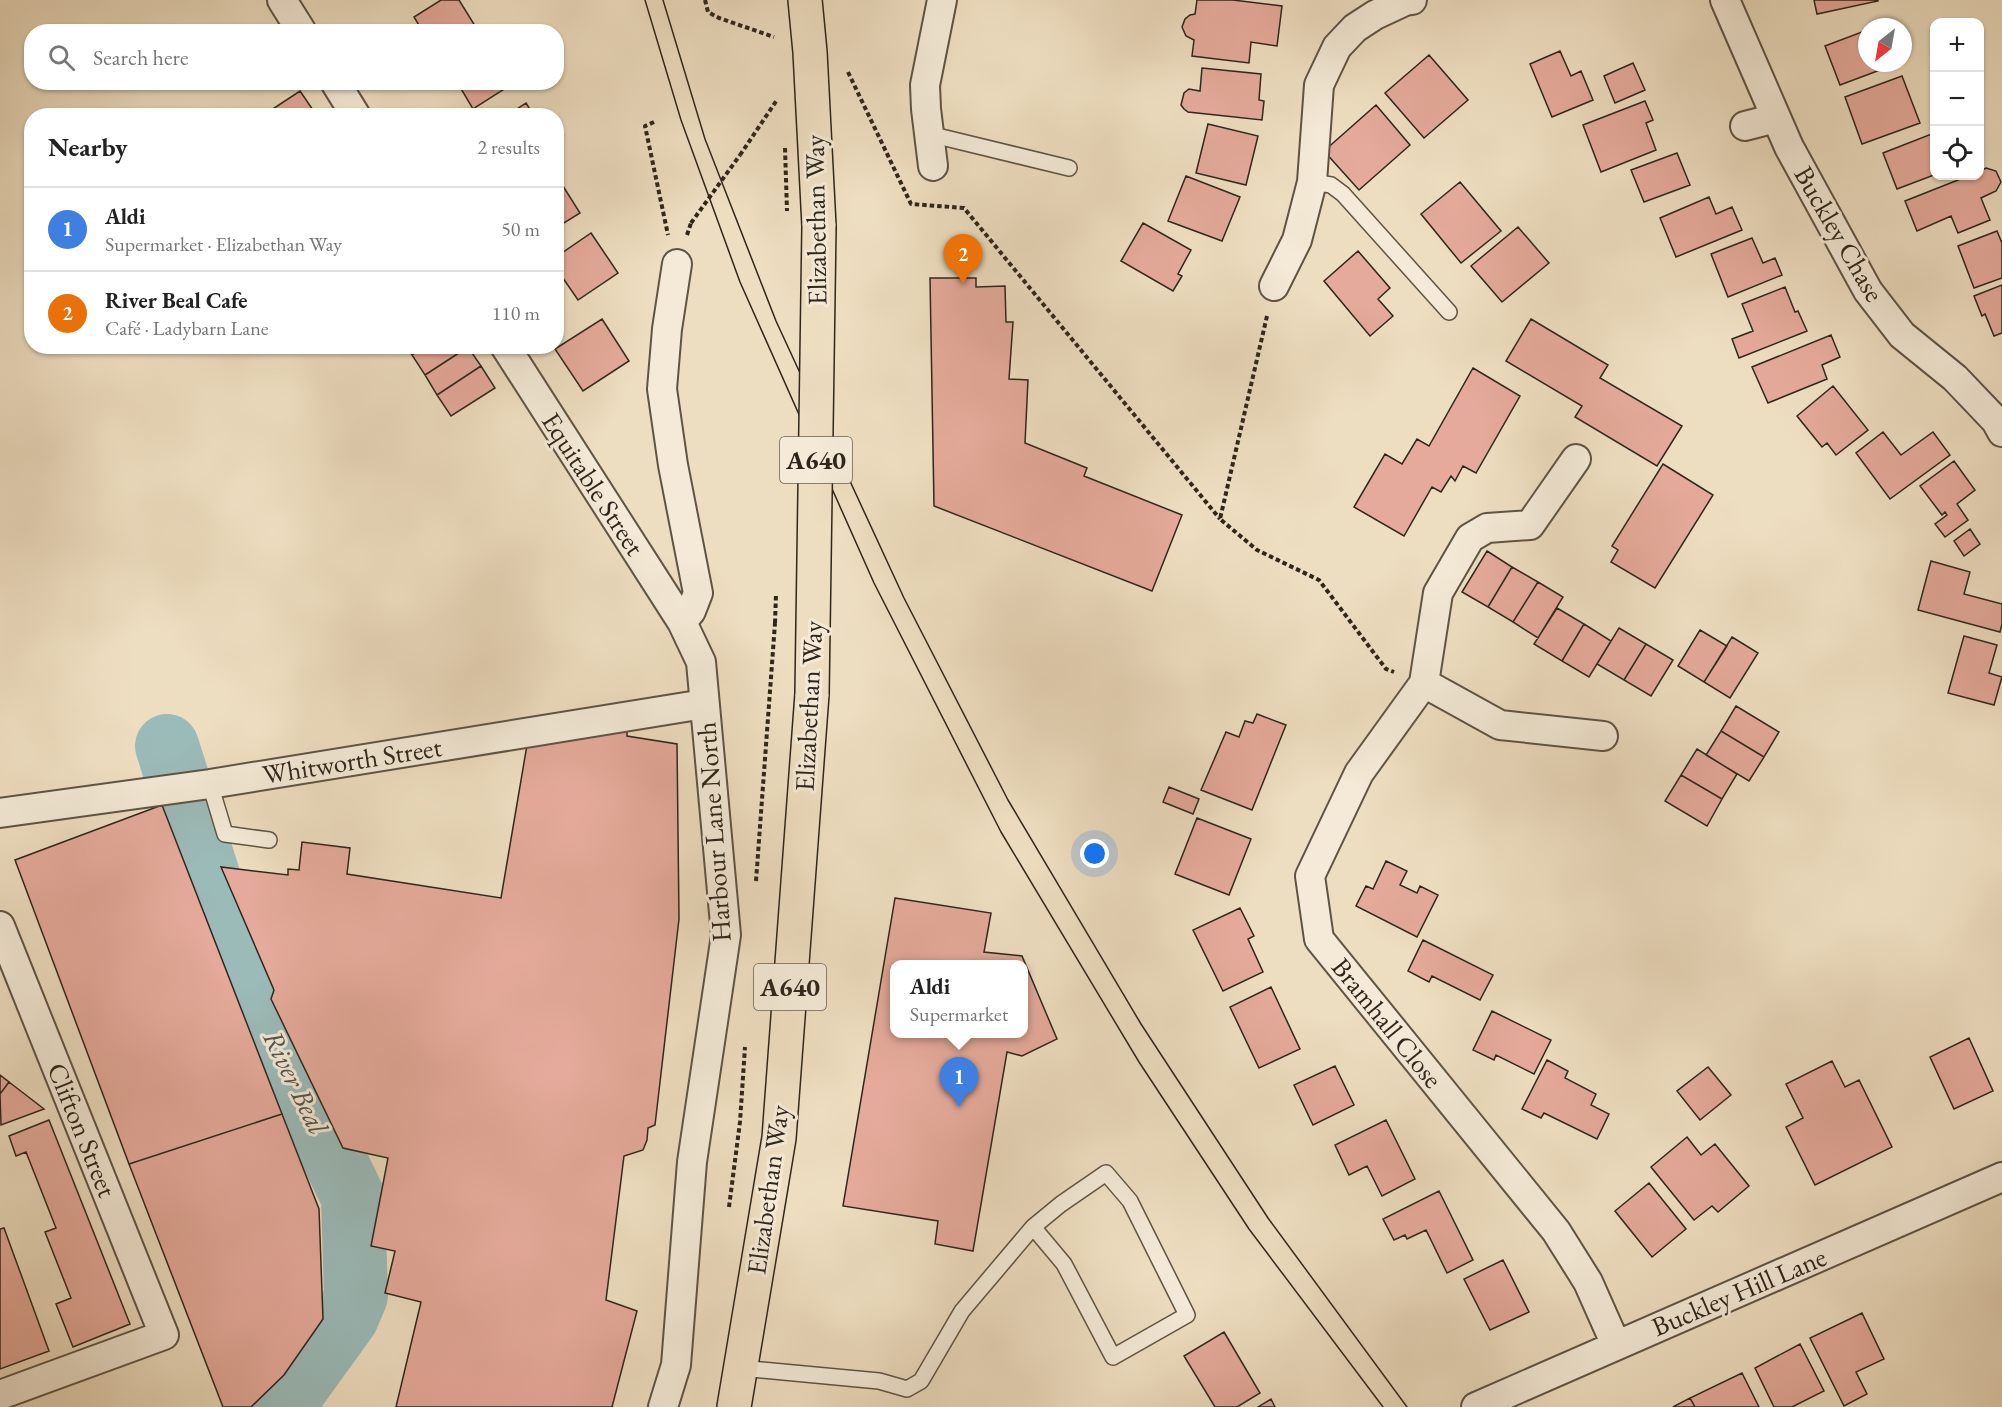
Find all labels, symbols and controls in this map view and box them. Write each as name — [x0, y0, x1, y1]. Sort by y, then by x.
north arrow — [1858, 18, 1912, 72]
map controls — [1930, 18, 1984, 180]
button: + — [1930, 18, 1984, 72]
search box — [24, 24, 564, 90]
icon: search — [45, 41, 78, 74]
text: Search here — [93, 43, 188, 72]
button: − — [1930, 72, 1984, 126]
button: locate — [1930, 126, 1984, 180]
text: Nearby — [48, 130, 128, 164]
text: 2 results — [477, 134, 540, 160]
street label: Elizabethan Way — [797, 134, 834, 306]
street label: Buckley Chase — [1787, 160, 1892, 308]
text: Aldi — [105, 202, 145, 231]
text: 1 — [62, 216, 73, 242]
text: 50 m — [501, 216, 540, 242]
text: Supermarket · Elizabethan Way — [105, 231, 342, 257]
pin: 2 — [944, 234, 982, 284]
text: River Beal Cafe — [105, 286, 248, 315]
text: 2 — [62, 300, 73, 326]
text: 110 m — [492, 300, 540, 326]
text: Café · Ladybarn Lane — [105, 315, 269, 341]
street label: Equitable Street — [534, 405, 653, 562]
road number: A640 — [780, 437, 852, 483]
street label: Elizabethan Way — [787, 620, 830, 792]
street label: Harbour Lane North — [688, 721, 739, 943]
street label: Whitworth Street — [260, 729, 445, 792]
your location — [1080, 839, 1109, 868]
street label: Bramhall Close — [1324, 950, 1451, 1095]
popup — [890, 960, 1028, 1038]
road number: A640 — [754, 964, 826, 1010]
text: Aldi — [910, 972, 950, 1001]
text: Supermarket — [910, 1001, 1008, 1027]
water label: River Beal — [255, 1024, 337, 1141]
street label: Clifton Street — [40, 1058, 125, 1203]
pin: 1 — [940, 1058, 978, 1107]
street label: Elizabethan Way — [738, 1103, 797, 1277]
street label: Buckley Hill Lane — [1646, 1239, 1831, 1344]

